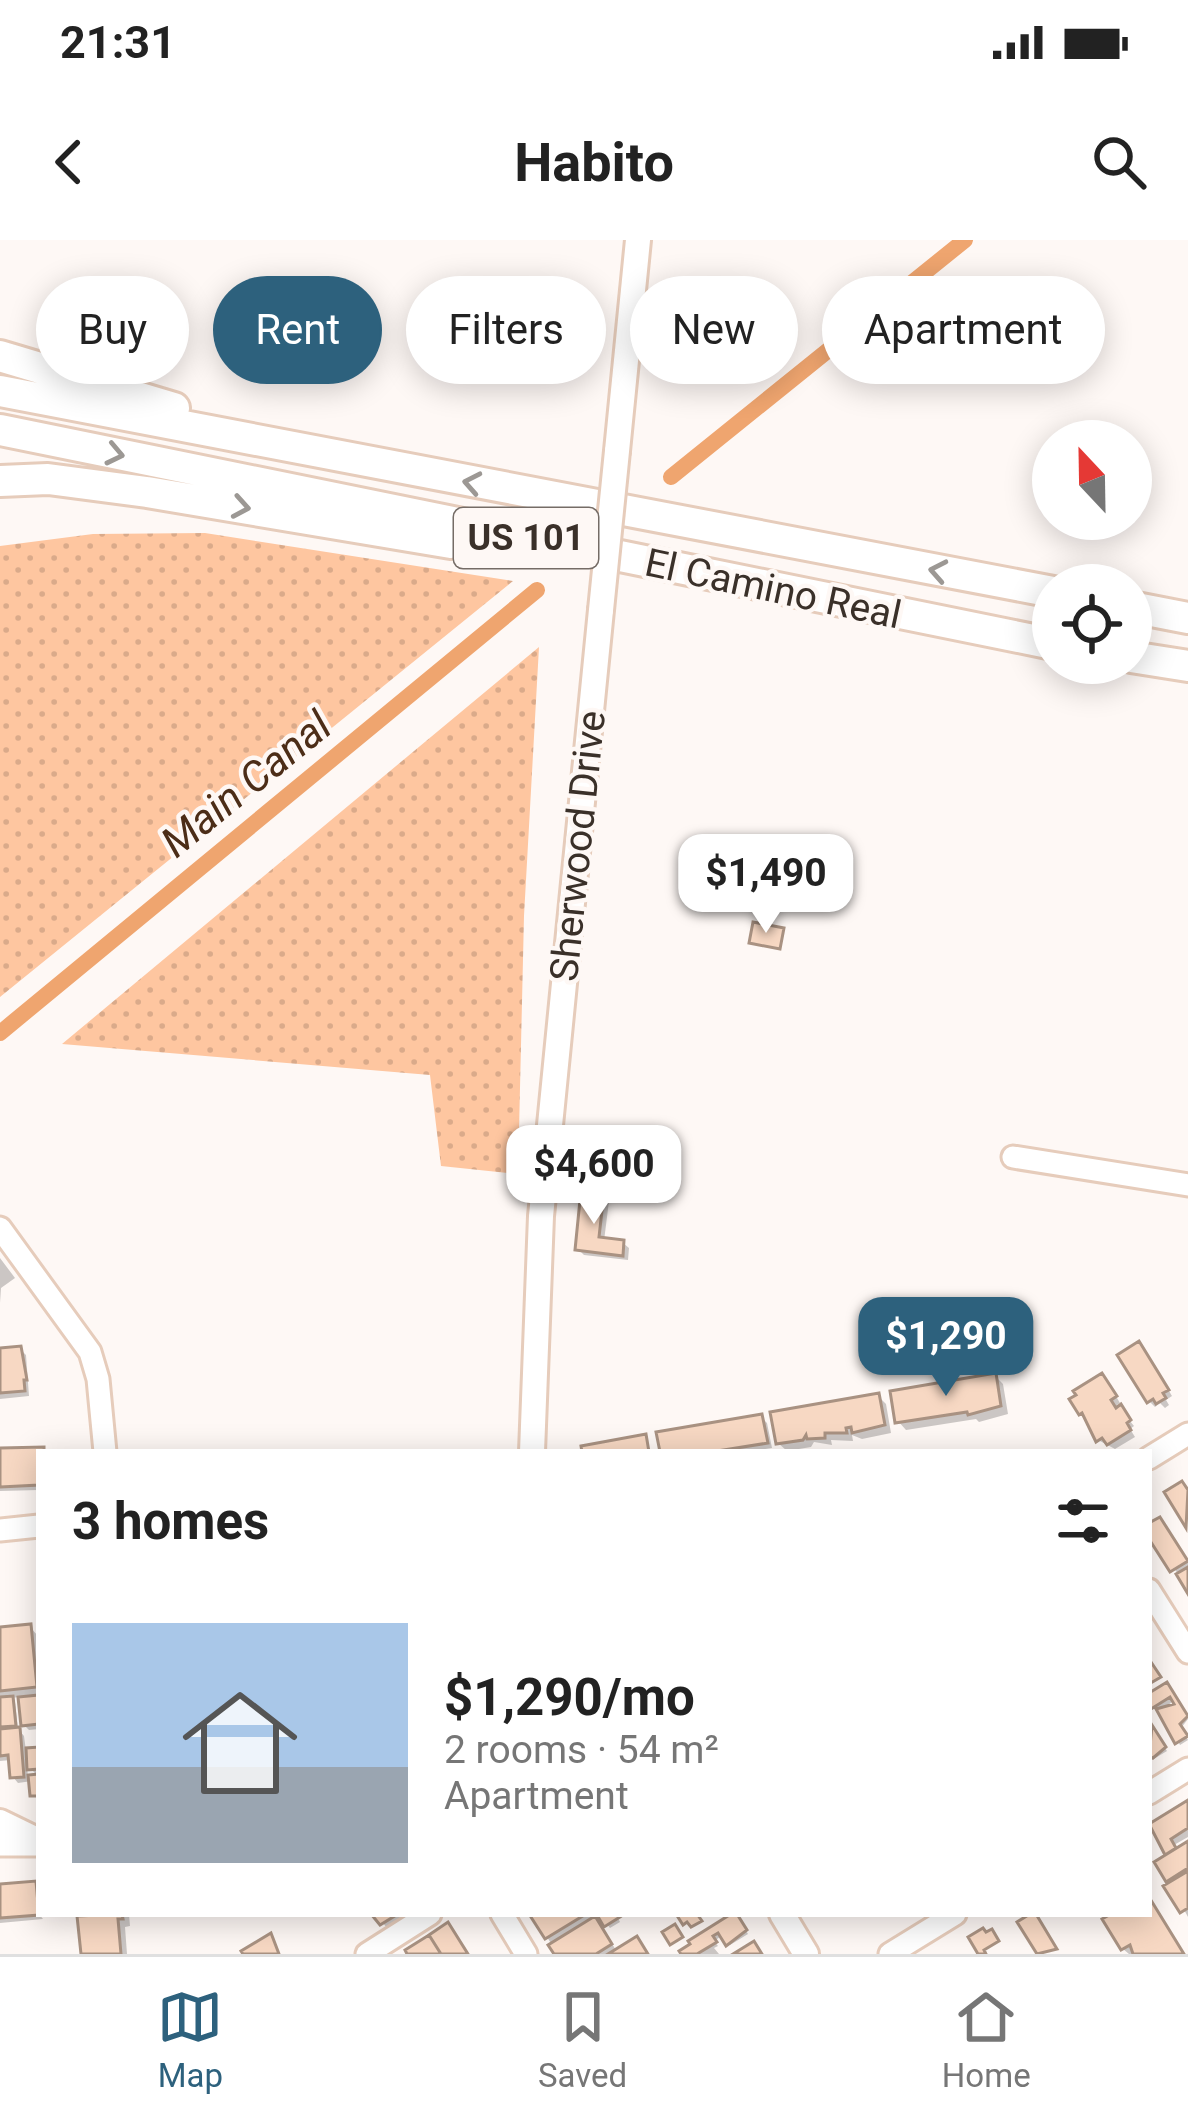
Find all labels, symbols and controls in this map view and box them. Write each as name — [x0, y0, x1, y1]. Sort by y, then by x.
text: 21:31 — [60, 16, 176, 69]
icon: back — [36, 129, 102, 195]
icon: search — [1086, 129, 1152, 195]
text: Habito — [514, 131, 674, 194]
chip: Buy — [36, 276, 189, 384]
chip: Rent — [213, 276, 382, 384]
chip: Filters — [406, 276, 606, 384]
chip: New — [630, 276, 798, 384]
chip: Apartment — [822, 276, 1105, 384]
north arrow — [1032, 420, 1152, 540]
map controls — [1032, 420, 1152, 684]
one-way arrow — [104, 440, 124, 465]
one-way arrow — [463, 471, 483, 496]
one-way arrow — [231, 494, 251, 519]
road number: US 101 — [454, 508, 598, 568]
street label: El Camino Real — [641, 539, 905, 639]
one-way arrow — [928, 559, 948, 585]
button: locate — [1032, 564, 1152, 684]
water label: Main Canal — [151, 700, 341, 867]
street label: Sherwood Drive — [541, 708, 615, 984]
pin: $1,490 — [668, 834, 864, 936]
text: $1,490 — [705, 850, 827, 896]
pin: $4,600 — [496, 1125, 692, 1227]
text: $4,600 — [533, 1141, 655, 1187]
pin: $1,290 — [848, 1297, 1044, 1399]
text: $1,290 — [885, 1313, 1007, 1359]
icon: filters — [1050, 1488, 1116, 1554]
text: 3 homes — [72, 1492, 269, 1551]
text: $1,290/mo — [444, 1668, 695, 1727]
icon: home — [168, 1671, 312, 1815]
text: 2 rooms · 54 m² — [444, 1727, 719, 1773]
text: Apartment — [444, 1773, 629, 1819]
tab: Map — [157, 1984, 223, 2095]
tab: Saved — [538, 1984, 627, 2095]
tab: Home — [942, 1984, 1031, 2095]

